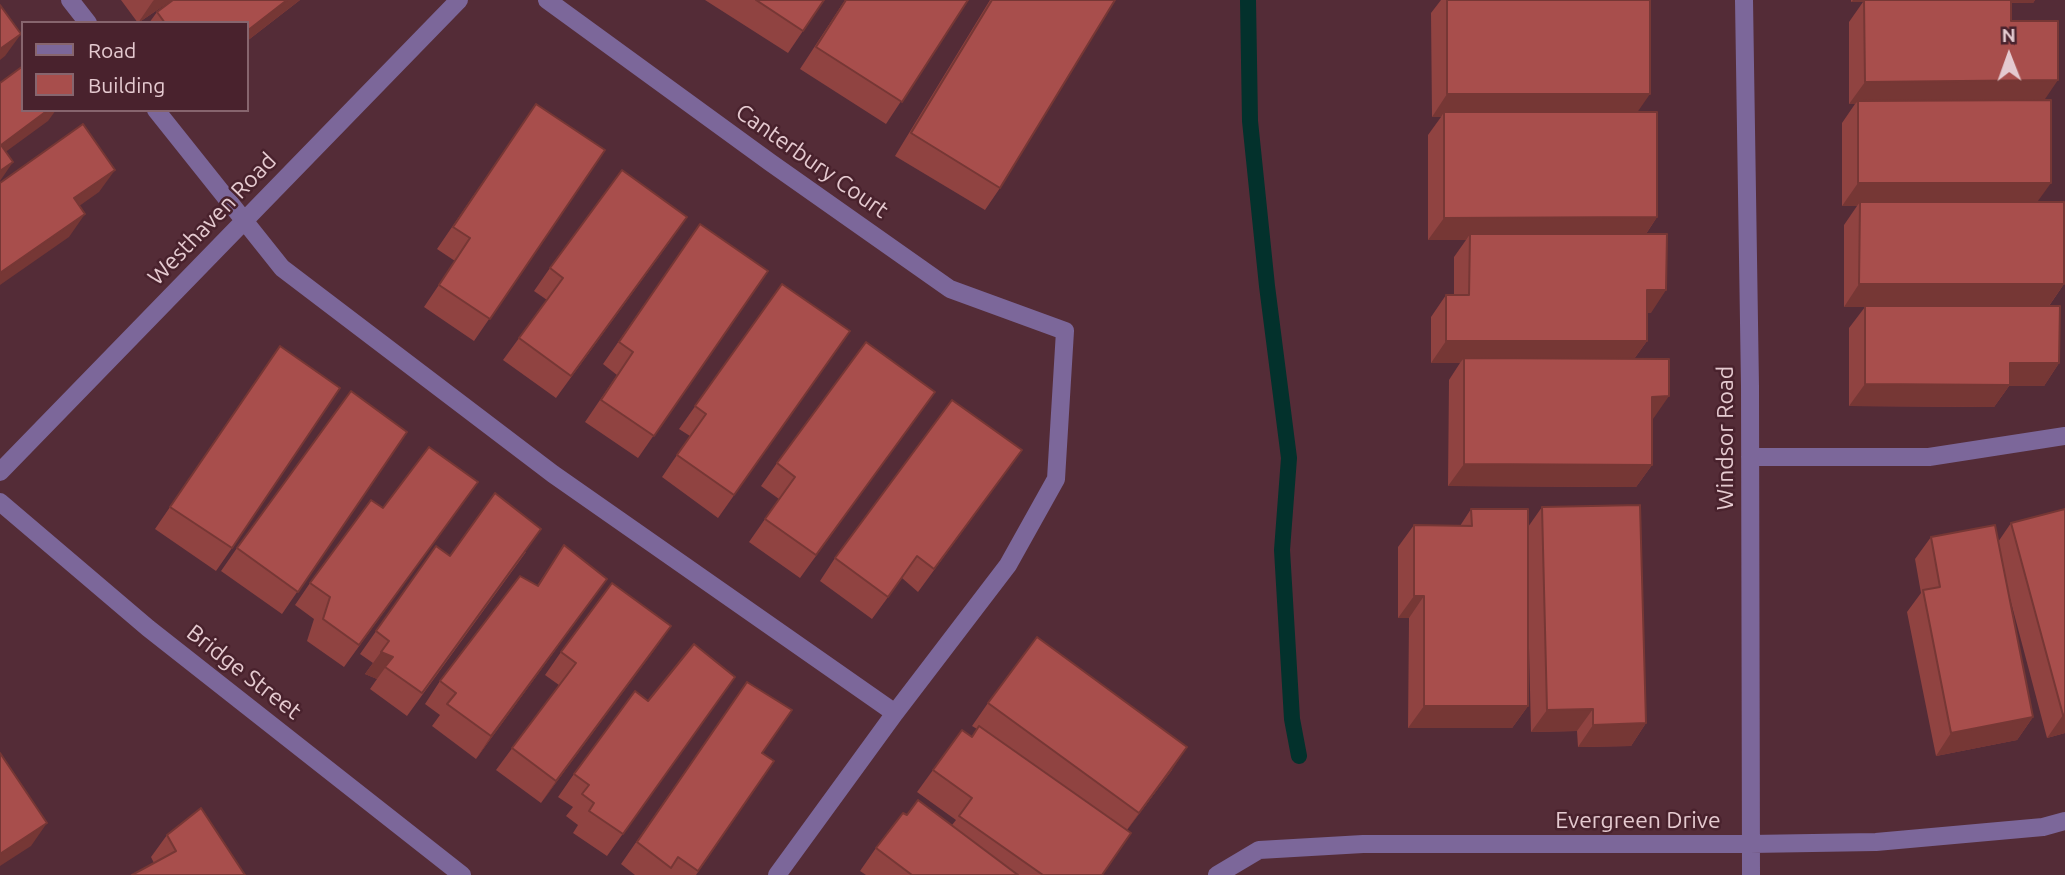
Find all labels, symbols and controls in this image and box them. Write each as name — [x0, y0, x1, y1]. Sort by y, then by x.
legend — [21, 21, 248, 112]
north arrow — [1974, 21, 2044, 91]
text: N — [2001, 24, 2016, 46]
text: Road — [88, 38, 136, 62]
text: Building — [88, 73, 165, 97]
street label: Canterbury Court — [730, 98, 894, 224]
street label: Westhaven Road — [142, 147, 282, 291]
street label: Windsor Road — [1711, 366, 1739, 510]
street label: Bridge Street — [181, 619, 307, 725]
street label: Evergreen Drive — [1555, 806, 1721, 834]

